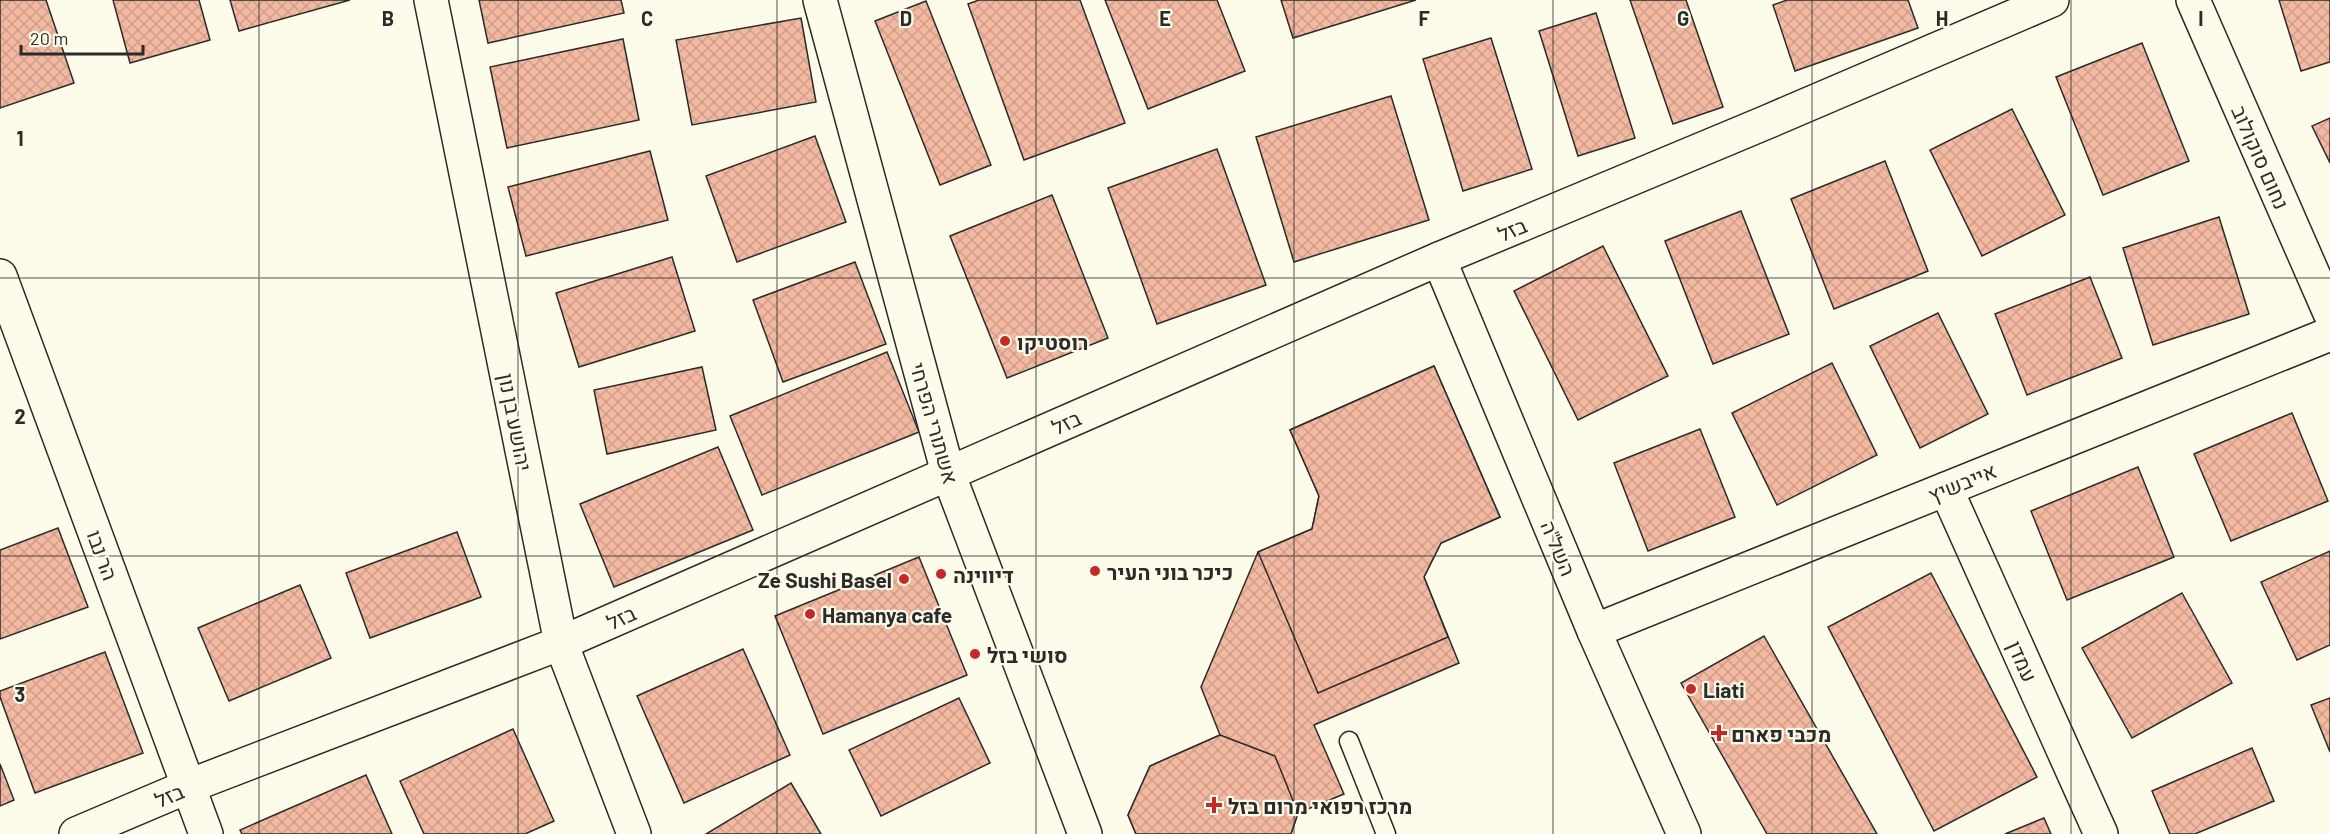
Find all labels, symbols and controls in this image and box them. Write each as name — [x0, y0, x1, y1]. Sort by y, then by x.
text: B — [382, 6, 394, 30]
text: C — [641, 6, 653, 30]
text: D — [900, 6, 912, 30]
text: E — [1159, 6, 1171, 30]
text: F — [1418, 6, 1430, 30]
text: G — [1677, 6, 1689, 30]
text: H — [1936, 6, 1948, 30]
text: I — [2198, 6, 2204, 30]
scale bar — [21, 18, 142, 56]
text: 20 m — [30, 27, 68, 49]
street label: נחום סוקולוב — [2227, 101, 2295, 213]
text: 1 — [16, 126, 24, 150]
street label: בזל — [1494, 212, 1530, 246]
place label: רוסטיקו — [1017, 329, 1089, 354]
marker: רוסטיקו — [998, 334, 1012, 348]
street label: אשתורי הפרחי — [906, 359, 964, 487]
street label: יהושע בן נון — [494, 371, 538, 473]
text: 2 — [14, 404, 26, 428]
street label: בזל — [1048, 405, 1084, 439]
street label: אייבשיץ — [1924, 457, 2000, 507]
street label: השל"ה — [1536, 517, 1582, 579]
street label: הר נבו — [82, 526, 124, 584]
place label: כיכר בוני העיר — [1107, 559, 1233, 584]
place label: דיווינה — [953, 562, 1014, 587]
marker: כיכר בוני העיר — [1088, 564, 1102, 578]
place label: Ze Sushi Basel — [758, 567, 892, 592]
marker: דיווינה — [934, 567, 948, 581]
marker: Ze Sushi Basel — [897, 572, 911, 586]
street label: בזל — [603, 600, 639, 634]
place label: Hamanya cafe — [822, 602, 952, 627]
marker: Hamanya cafe — [803, 607, 817, 621]
street label: עמדן — [2003, 637, 2043, 685]
place label: סושי בזל — [987, 642, 1068, 667]
marker: סושי בזל — [968, 647, 982, 661]
place label: Liati — [1703, 677, 1745, 702]
text: 3 — [15, 682, 25, 706]
marker: Liati — [1684, 682, 1698, 696]
place label: מכבי פארם — [1731, 721, 1831, 746]
marker: מכבי פארם — [1712, 726, 1726, 740]
street label: בזל — [151, 778, 187, 812]
place label: מרכז רפואי מרום בזל — [1228, 793, 1412, 818]
marker: מרכז רפואי מרום בזל — [1205, 796, 1223, 814]

